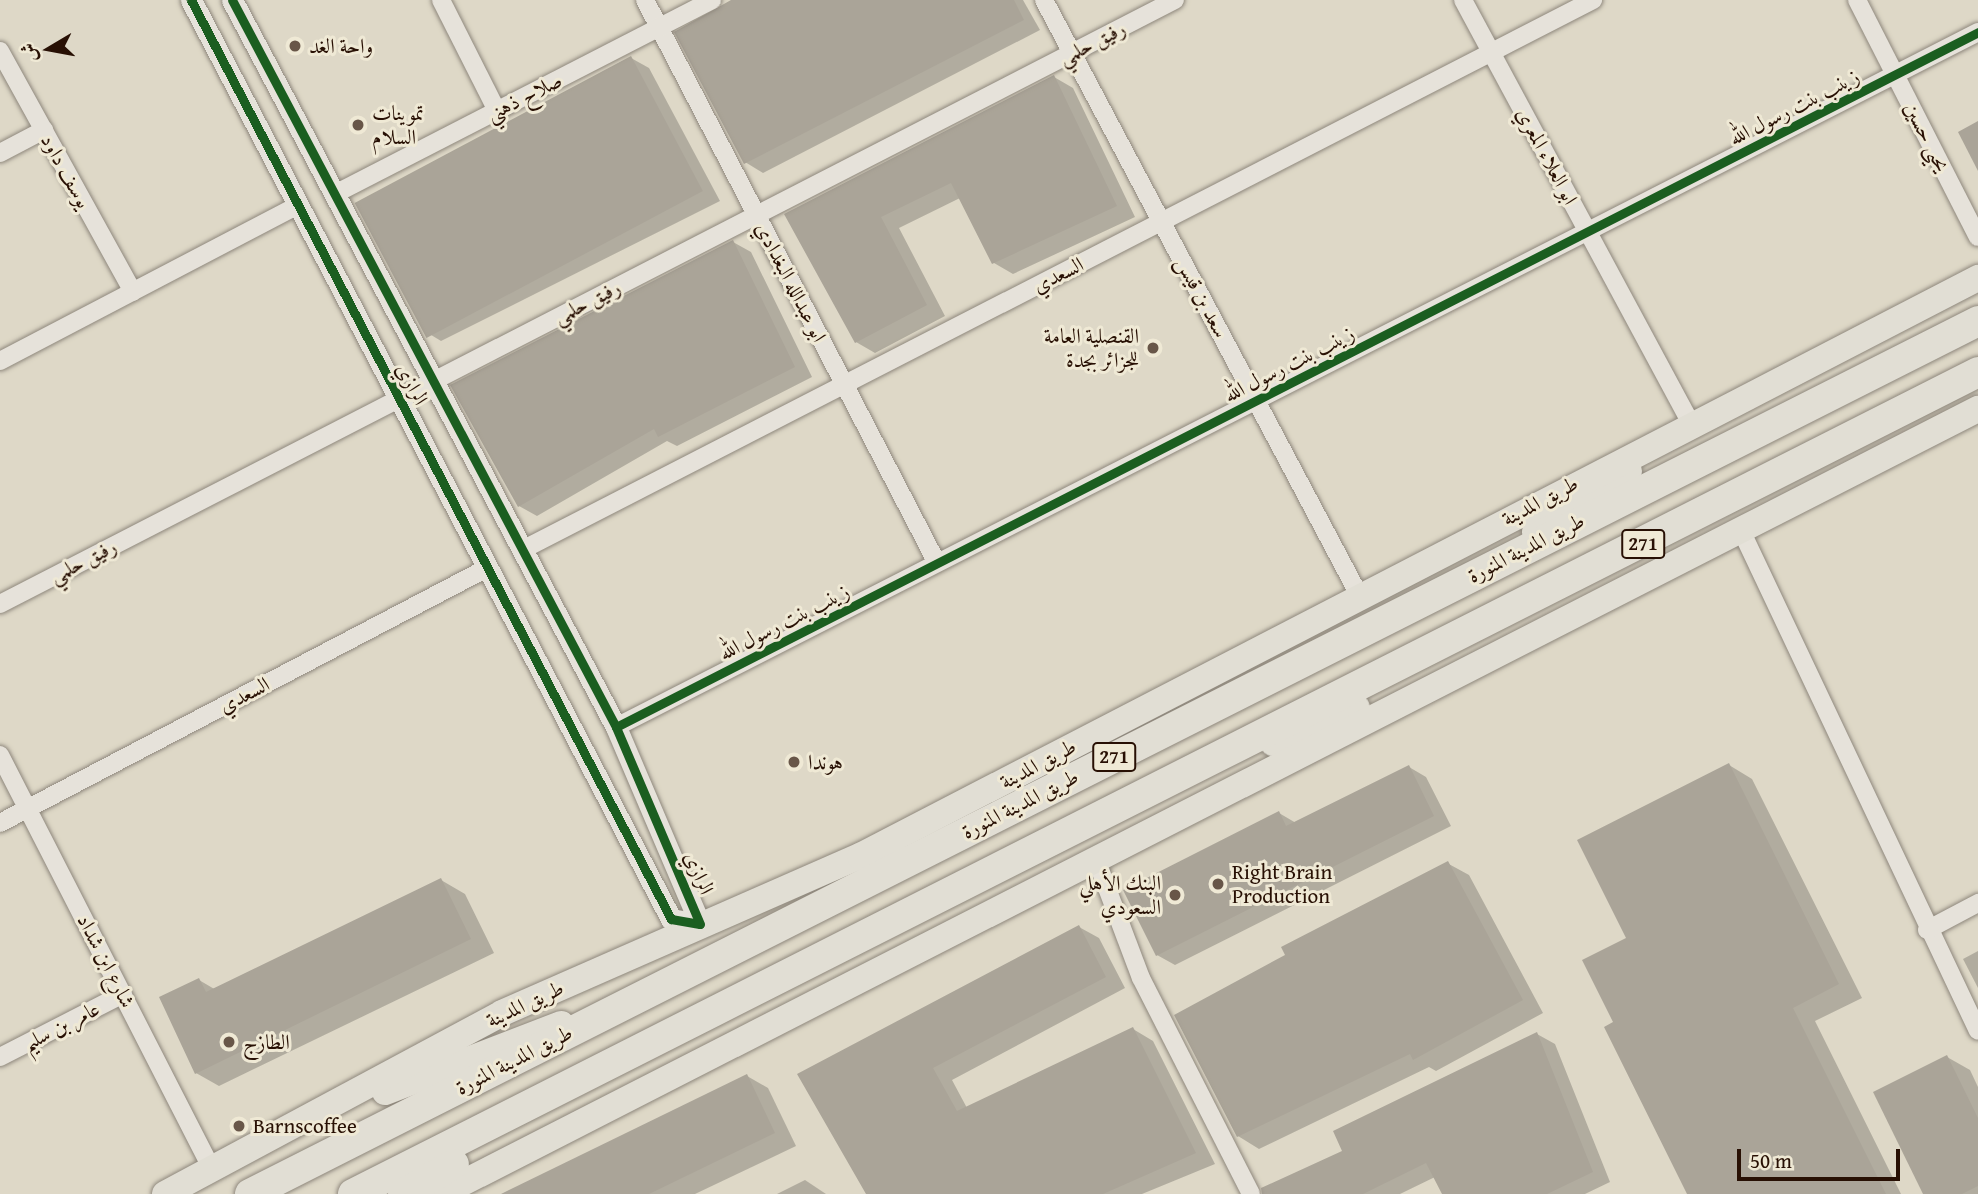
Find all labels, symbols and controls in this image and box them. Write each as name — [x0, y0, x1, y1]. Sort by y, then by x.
north arrow — [14, 14, 84, 84]
street label: رفيق حلمي — [1054, 15, 1130, 71]
place label: واحة الغد — [309, 33, 373, 59]
marker: واحة الغد — [287, 38, 303, 54]
text: ش — [13, 41, 44, 64]
street label: زينب بنت رسول الله — [1725, 63, 1863, 151]
street label: صلاح ذهني — [482, 67, 566, 127]
street label: يحيى حسين — [1899, 98, 1955, 176]
place label: تموينات السلام — [372, 100, 424, 150]
street label: ابو العلاء المعري — [1511, 103, 1583, 209]
marker: تموينات السلام — [350, 117, 366, 133]
street label: يوسف داود — [35, 130, 97, 212]
street label: ابو عبدالله البغدادي — [750, 218, 832, 346]
street label: السعدي — [1028, 252, 1088, 298]
street label: سعد بن قيس — [1170, 252, 1234, 342]
street label: رفيق حلمي — [549, 274, 625, 330]
street label: زينب بنت رسول الله — [1220, 320, 1358, 408]
place label: القنصلية العامة للجزائر بجدة — [1044, 323, 1139, 373]
marker: القنصلية العامة للجزائر بجدة — [1145, 340, 1161, 356]
street label: الرازي — [390, 359, 434, 409]
street label: طريق المدينة — [1498, 470, 1582, 532]
street label: طريق المدينة المنورة — [1463, 508, 1589, 588]
road number: 271 — [1620, 528, 1666, 559]
street label: رفيق حلمي — [45, 533, 121, 589]
street label: زينب بنت رسول الله — [715, 578, 853, 666]
street label: السعدي — [214, 671, 274, 719]
street label: طريق المدينة — [996, 733, 1080, 795]
road number: 271 — [1091, 742, 1137, 772]
place label: هوندا — [808, 749, 843, 775]
marker: هوندا — [786, 754, 802, 770]
street label: طريق المدينة المنورة — [957, 764, 1083, 844]
street label: الرازي — [679, 848, 719, 898]
place label: Right Brain Production — [1232, 859, 1332, 909]
place label: البنك الأهلي السعودي — [1079, 870, 1161, 920]
marker: Right Brain Production — [1210, 876, 1226, 892]
marker: البنك الأهلي السعودي — [1167, 887, 1183, 903]
street label: شارع ابن شداد — [72, 910, 140, 1012]
street label: طريق المدينة — [482, 975, 568, 1033]
street label: عامر بن سليم — [18, 996, 104, 1056]
street label: طريق المدينة المنورة — [451, 1020, 577, 1100]
place label: الطازج — [243, 1029, 290, 1055]
marker: الطازج — [221, 1034, 237, 1050]
place label: Barnscoffee — [253, 1113, 357, 1139]
marker: Barnscoffee — [231, 1118, 247, 1134]
scale bar — [1740, 1134, 1903, 1178]
text: 50 m — [1750, 1145, 1792, 1176]

